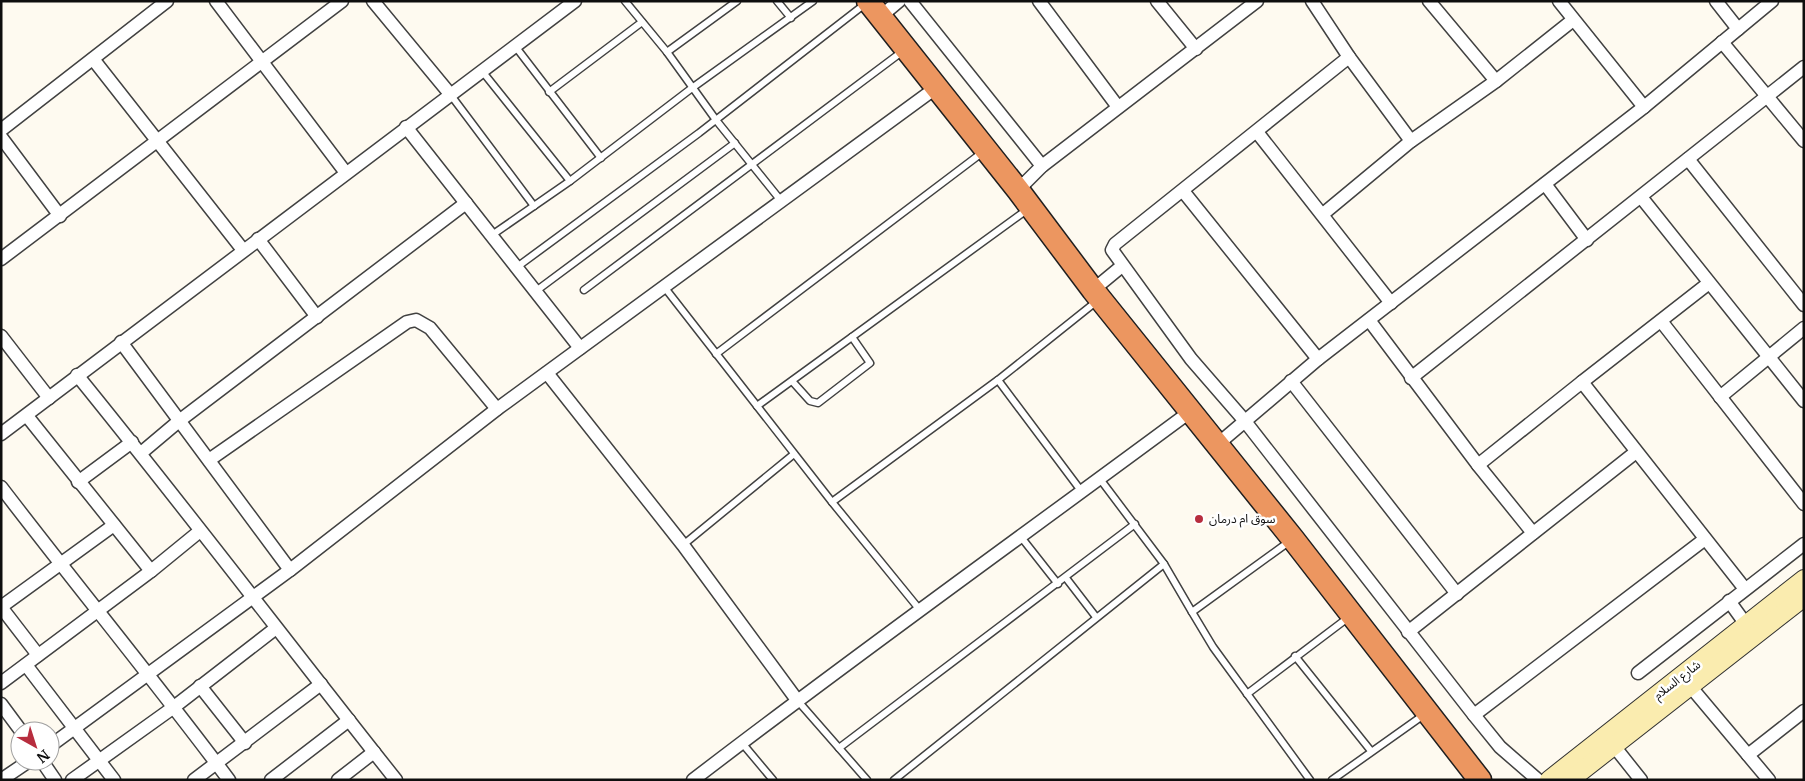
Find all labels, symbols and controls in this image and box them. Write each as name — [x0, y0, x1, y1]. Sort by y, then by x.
place label: سوق ام درمان — [1209, 511, 1275, 528]
marker: سوق ام درمان — [1193, 513, 1205, 525]
street label: شارع السلام — [1650, 657, 1704, 704]
north arrow — [10, 721, 60, 771]
text: N — [33, 746, 53, 767]

